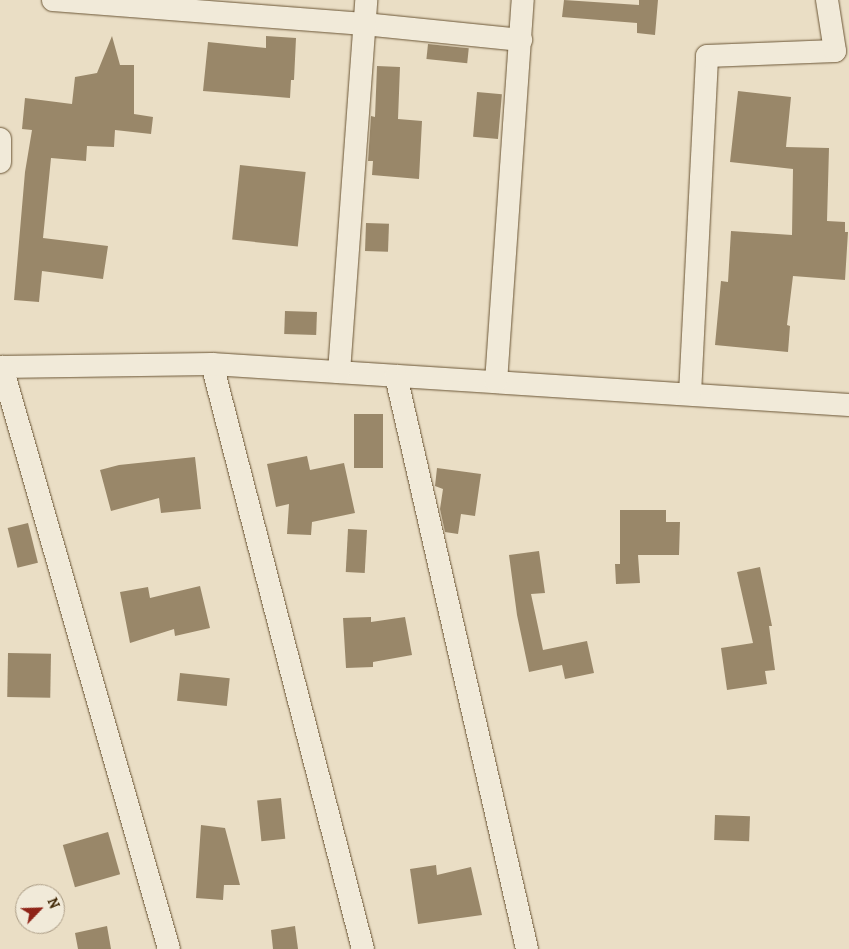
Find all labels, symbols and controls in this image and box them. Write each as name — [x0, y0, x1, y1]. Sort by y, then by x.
north arrow — [15, 884, 65, 934]
text: N — [42, 895, 64, 912]

